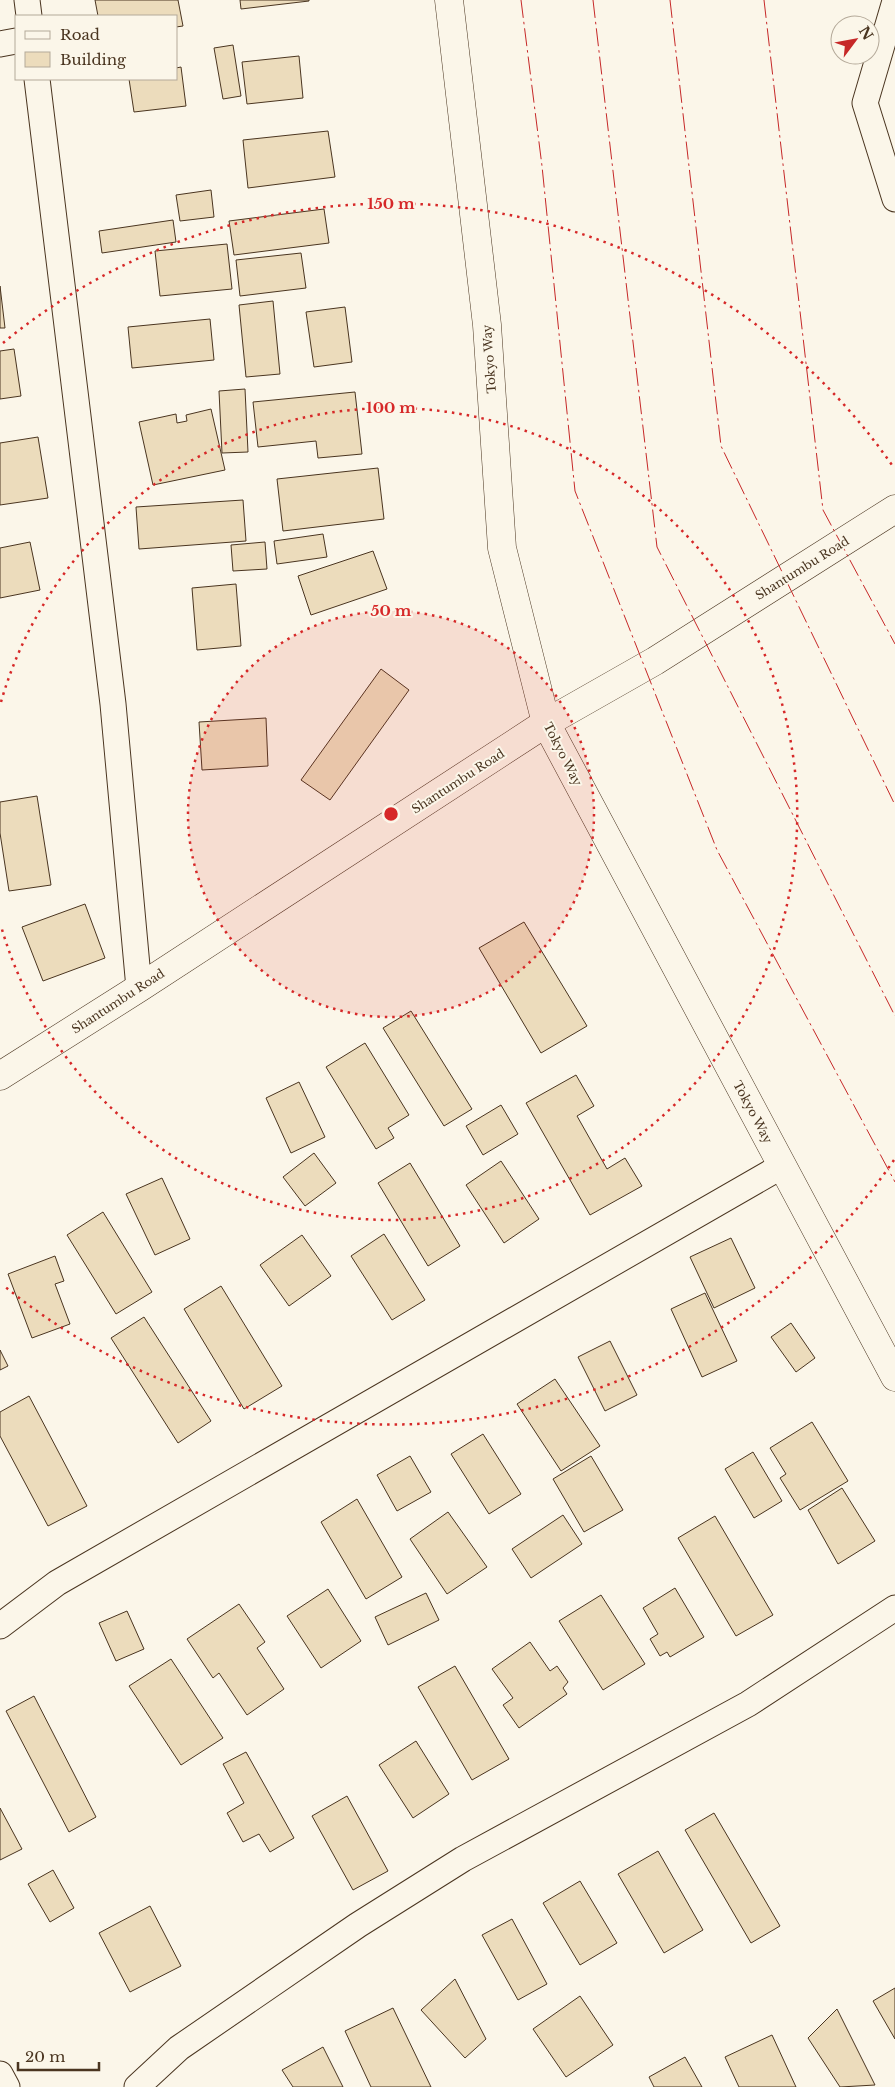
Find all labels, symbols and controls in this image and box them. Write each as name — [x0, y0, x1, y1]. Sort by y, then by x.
legend — [15, 15, 178, 80]
north arrow — [830, 15, 880, 65]
text: N — [855, 23, 877, 43]
text: Road — [60, 25, 100, 44]
text: Building — [60, 50, 127, 69]
text: 150 m — [367, 194, 415, 213]
street label: Tokyo Way — [479, 324, 499, 394]
text: 100 m — [366, 398, 416, 417]
street label: Shantumbu Road — [752, 533, 852, 603]
text: 50 m — [371, 601, 412, 620]
street label: Tokyo Way — [541, 720, 585, 788]
street label: Shantumbu Road — [409, 745, 507, 817]
centre of rings — [382, 805, 400, 823]
street label: Shantumbu Road — [69, 965, 167, 1037]
street label: Tokyo Way — [730, 1078, 776, 1146]
scale bar — [18, 2040, 99, 2072]
text: 20 m — [25, 2047, 65, 2066]

